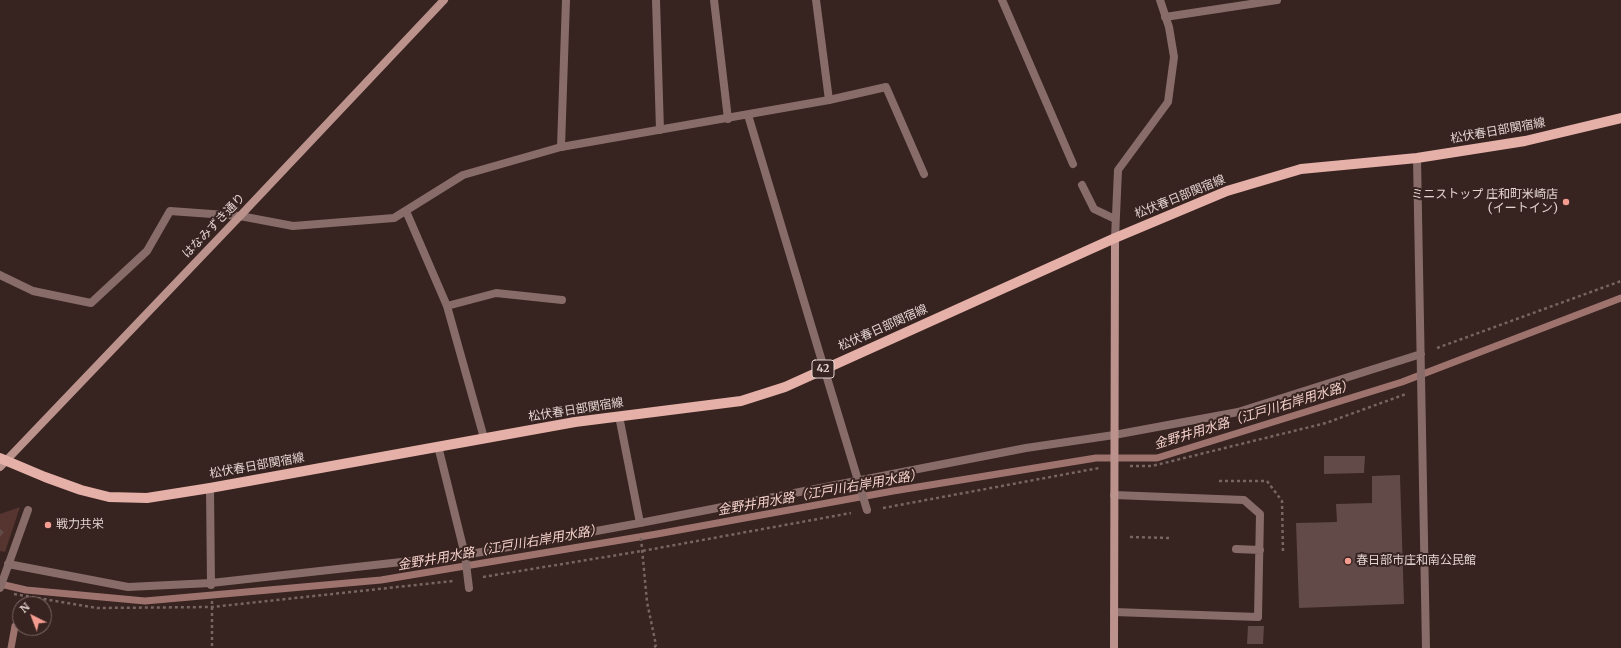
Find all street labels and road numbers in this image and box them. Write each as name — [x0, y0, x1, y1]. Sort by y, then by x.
street label: 松伏春日部関宿線 — [1449, 116, 1547, 146]
street label: 松伏春日部関宿線 — [1133, 172, 1227, 222]
street label: はなみずき通り — [180, 191, 248, 261]
street label: 松伏春日部関宿線 — [836, 302, 930, 354]
road number: 42 — [812, 360, 834, 378]
street label: 松伏春日部関宿線 — [527, 395, 625, 425]
street label: 松伏春日部関宿線 — [208, 451, 306, 481]

